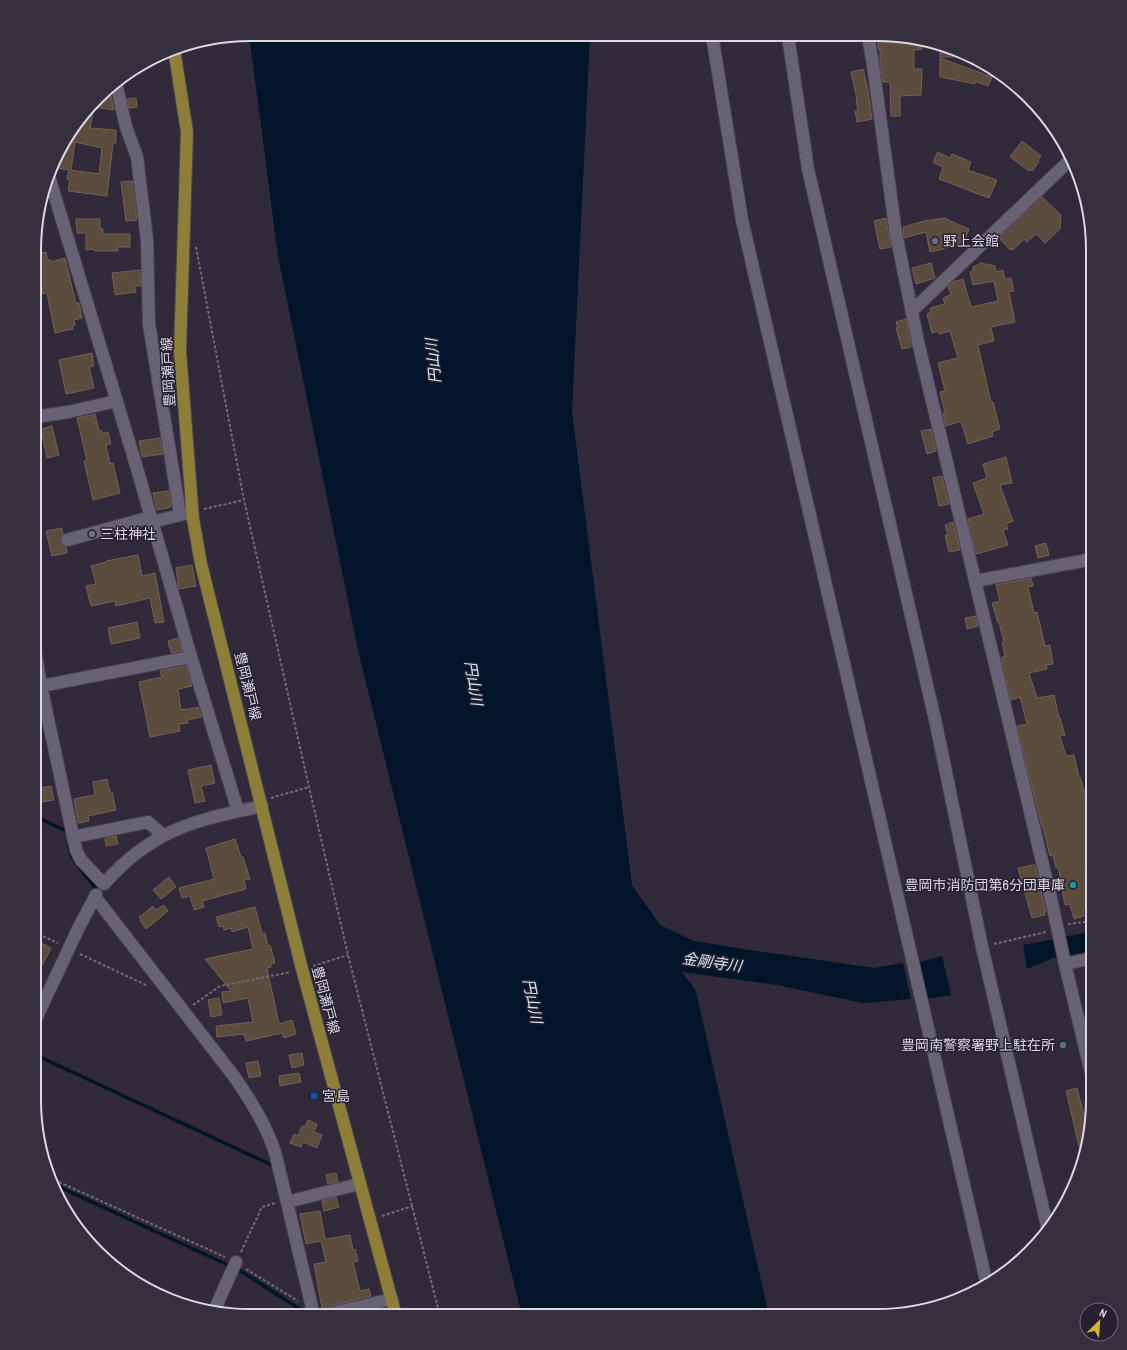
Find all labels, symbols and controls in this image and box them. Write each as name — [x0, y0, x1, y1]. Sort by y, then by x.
place label: 野上会館 — [943, 232, 999, 250]
marker: 野上会館 — [930, 236, 940, 246]
water label: 円山川 — [420, 336, 445, 384]
street label: 豊岡瀬戸線 — [157, 337, 179, 407]
place label: 三柱神社 — [100, 525, 156, 543]
marker: 三柱神社 — [87, 529, 97, 539]
street label: 豊岡瀬戸線 — [231, 650, 265, 722]
water label: 円山川 — [460, 659, 488, 709]
place label: 豊岡市消防団第6分団車庫 — [905, 876, 1065, 894]
marker: 豊岡市消防団第6分団車庫 — [1068, 880, 1078, 890]
water label: 金剛寺川 — [681, 947, 745, 977]
street label: 豊岡瀬戸線 — [308, 964, 344, 1036]
water label: 円山川 — [518, 977, 548, 1027]
place label: 豊岡南警察署野上駐在所 — [901, 1036, 1055, 1054]
marker: 豊岡南警察署野上駐在所 — [1058, 1040, 1068, 1050]
place label: 宮島 — [322, 1087, 350, 1105]
marker: 宮島 — [309, 1091, 319, 1101]
north arrow — [1079, 1302, 1119, 1342]
text: N — [1097, 1305, 1109, 1321]

